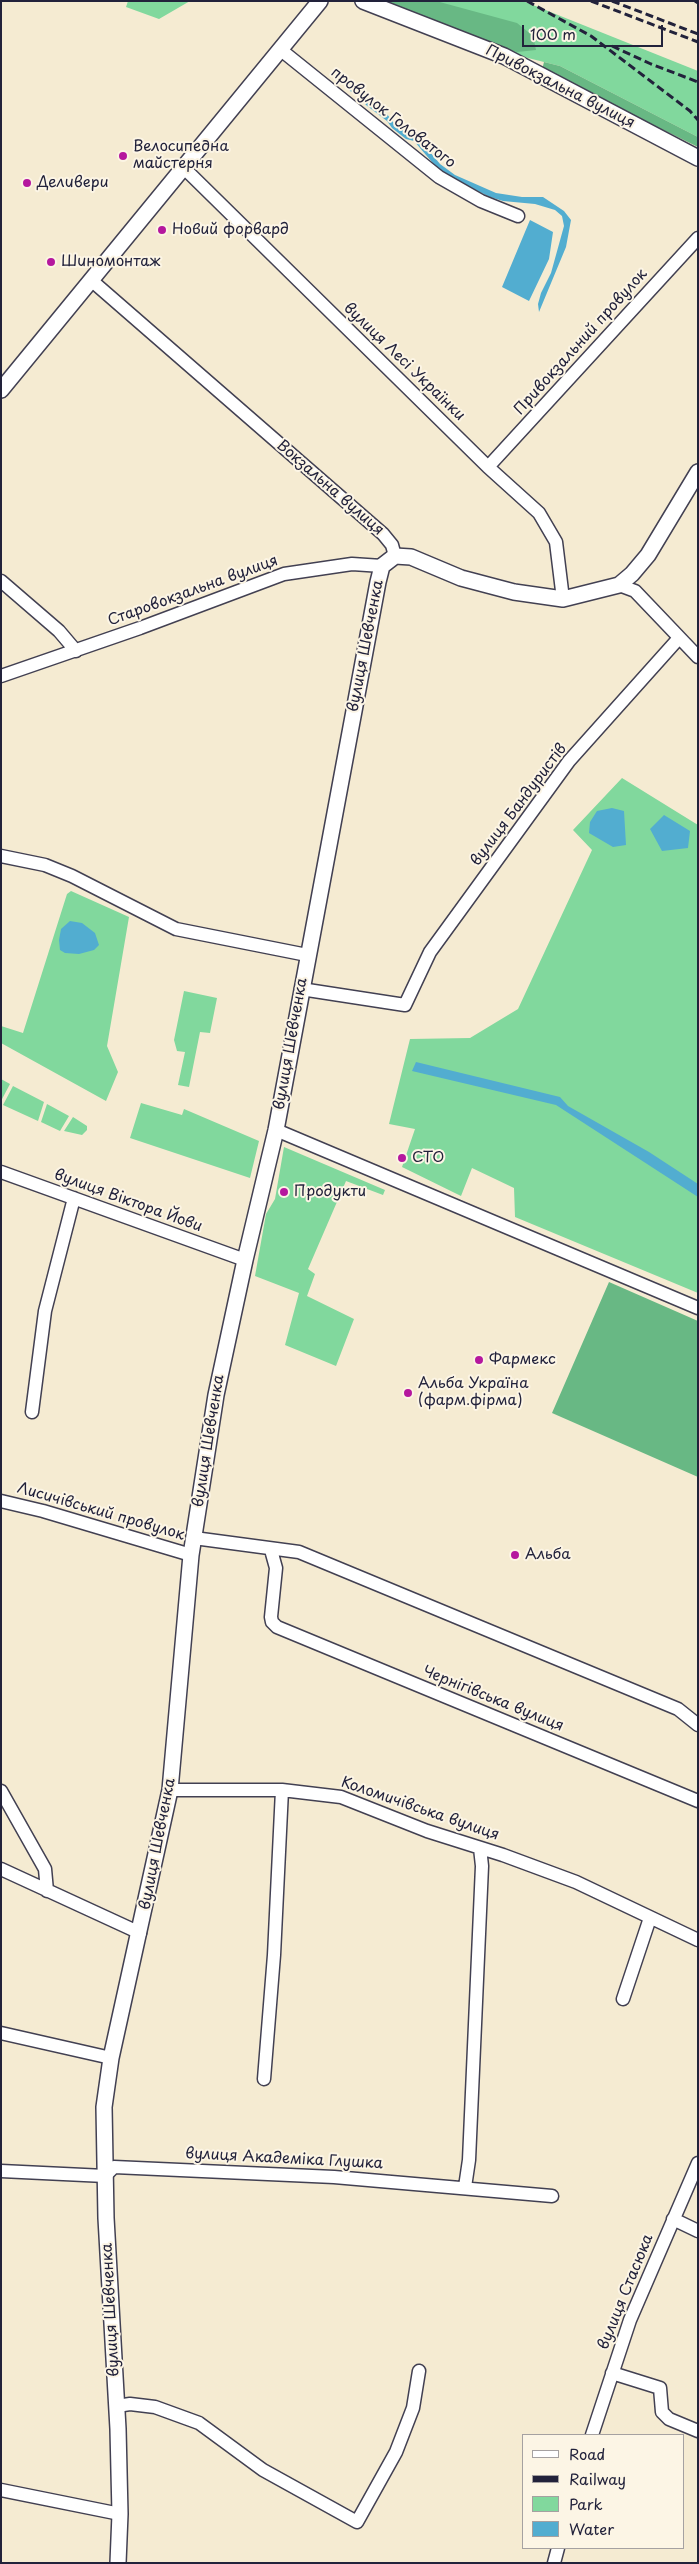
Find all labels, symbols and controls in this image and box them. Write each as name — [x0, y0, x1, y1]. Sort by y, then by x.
scale bar — [524, 15, 665, 47]
text: 100 m — [530, 22, 576, 45]
street label: Привокзальна вулиця — [482, 42, 638, 132]
street label: провулок Головатого — [327, 64, 459, 172]
place label: Велосипедна майстерня — [133, 138, 229, 173]
marker: Велосипедна майстерня — [117, 150, 129, 162]
place label: Деливери — [37, 174, 108, 192]
marker: Деливери — [21, 177, 33, 189]
place label: Новий форвард — [172, 221, 289, 239]
marker: Новий форвард — [156, 224, 168, 236]
place label: Шиномонтаж — [61, 253, 160, 271]
marker: Шиномонтаж — [45, 256, 57, 268]
street label: Привокзальний провулок — [511, 265, 651, 419]
street label: вулиця Лесі Українки — [340, 299, 468, 425]
street label: Вокзальна вулиця — [273, 437, 387, 539]
street label: Старовокзальна вулиця — [105, 552, 281, 630]
street label: вулиця Шевченка — [344, 579, 388, 713]
street label: вулиця Бандуристів — [467, 740, 571, 870]
street label: вулиця Шевченка — [271, 977, 311, 1111]
place label: СТО — [412, 1149, 444, 1167]
marker: СТО — [396, 1152, 408, 1164]
street label: вулиця Віктора Йови — [52, 1166, 204, 1236]
place label: Продукти — [294, 1183, 366, 1201]
marker: Продукти — [278, 1186, 290, 1198]
place label: Фармекс — [489, 1351, 556, 1369]
marker: Фармекс — [473, 1354, 485, 1366]
street label: вулиця Шевченка — [190, 1374, 228, 1508]
place label: Альба Україна (фарм.фірма) — [418, 1375, 528, 1410]
marker: Альба Україна (фарм.фірма) — [402, 1387, 414, 1399]
street label: Лисичівський провулок — [15, 1479, 187, 1545]
place label: Альба — [525, 1546, 571, 1564]
marker: Альба — [509, 1549, 521, 1561]
street label: Чернігівська вулиця — [420, 1662, 566, 1736]
street label: Коломичівська вулиця — [339, 1773, 501, 1845]
street label: вулиця Шевченка — [136, 1777, 180, 1911]
street label: вулиця Академіка Глушка — [185, 2145, 383, 2173]
street label: вулиця Стасюка — [595, 2232, 657, 2352]
street label: вулиця Шевченка — [99, 2243, 123, 2377]
legend — [522, 2434, 684, 2549]
text: Road — [569, 2442, 605, 2465]
text: Railway — [569, 2467, 626, 2490]
text: Park — [569, 2492, 603, 2515]
text: Water — [569, 2517, 614, 2540]

